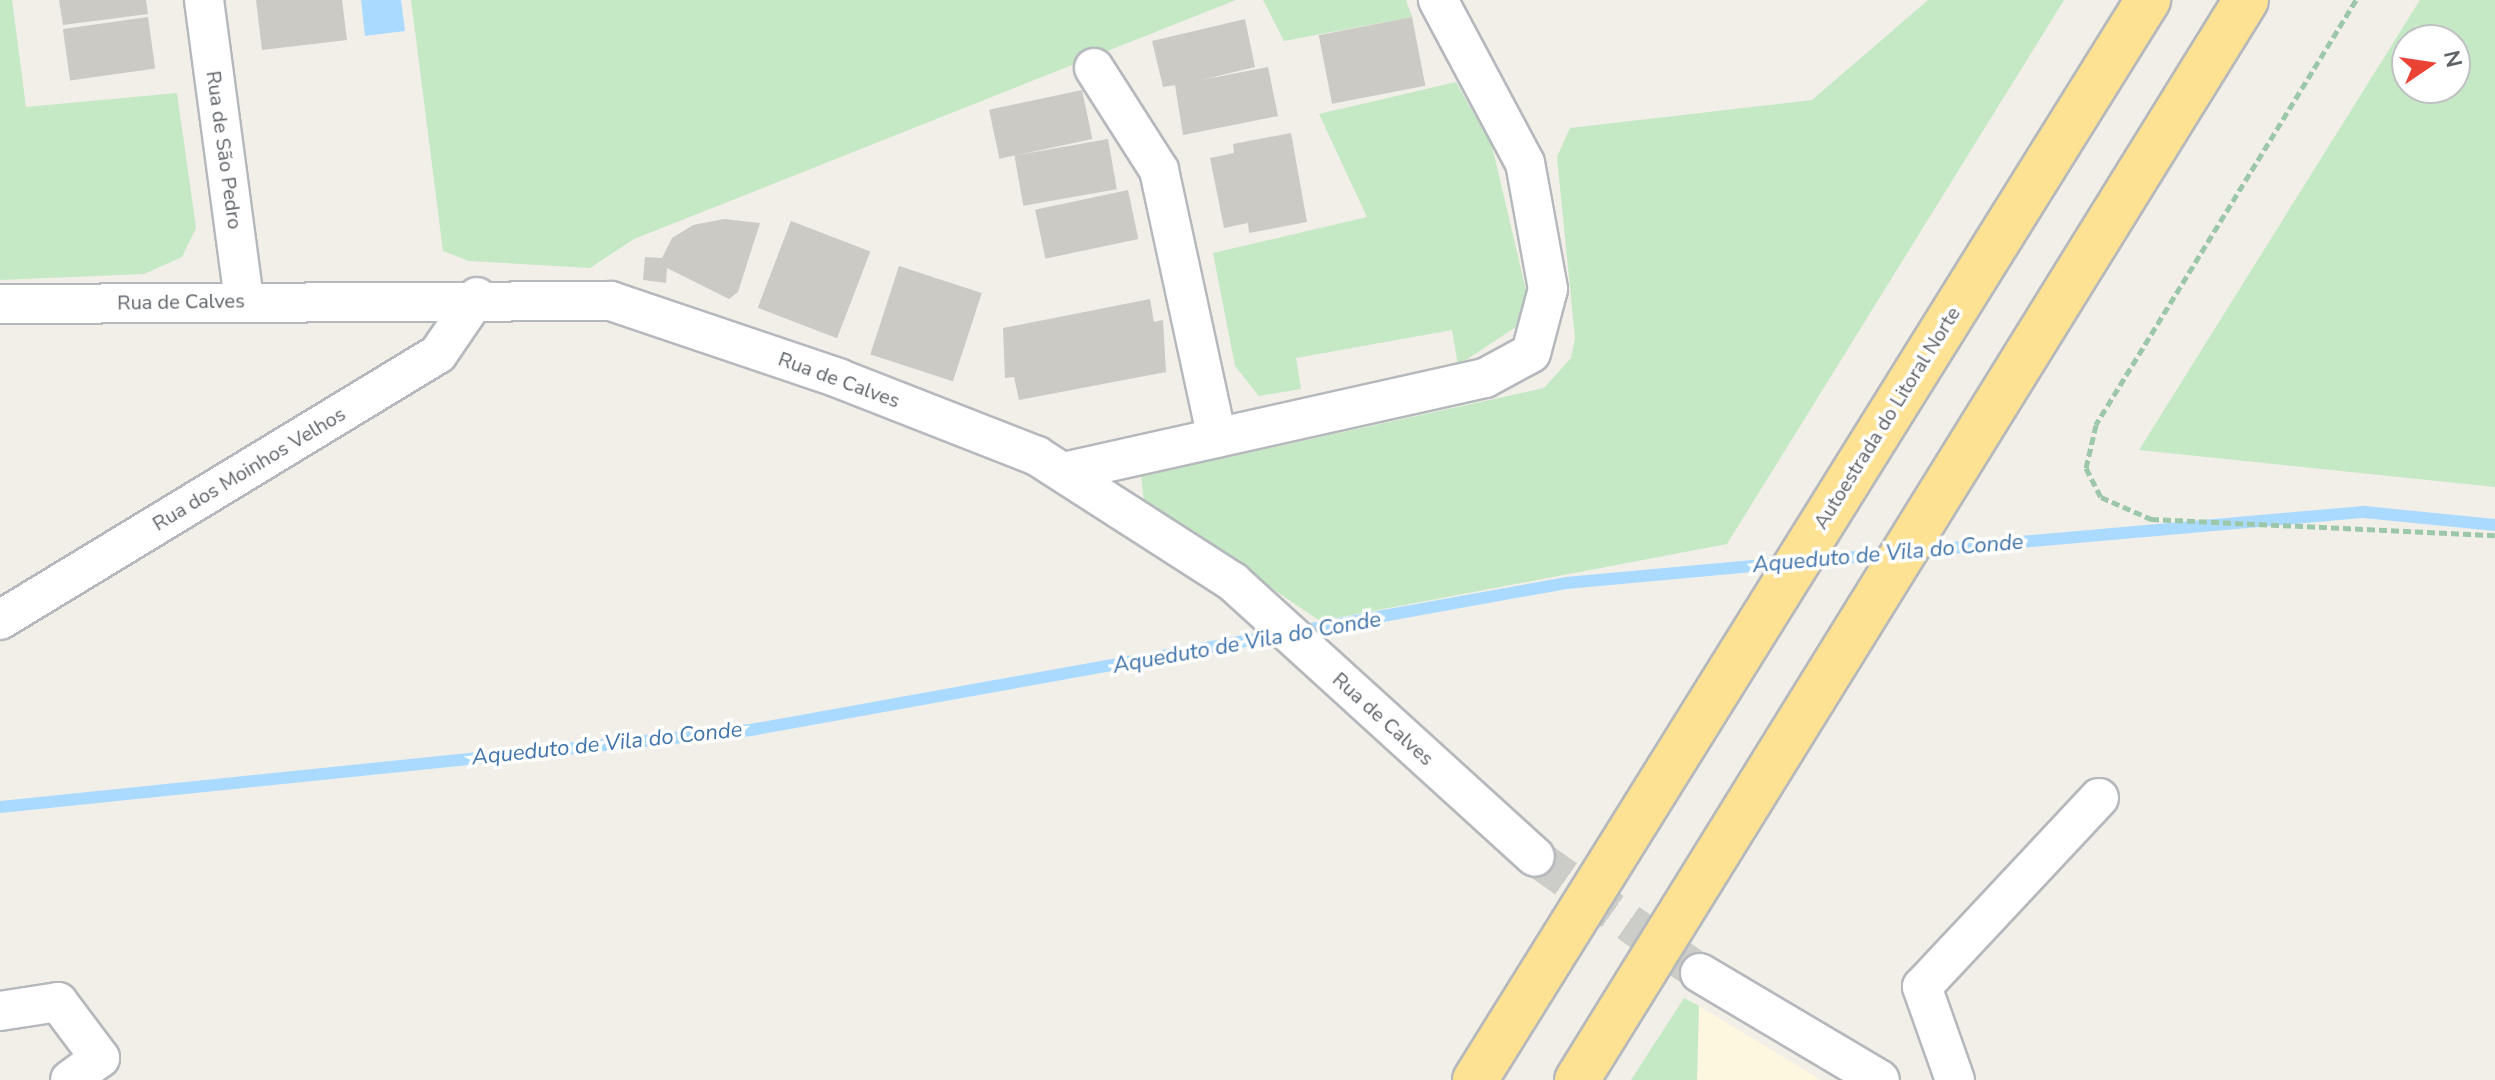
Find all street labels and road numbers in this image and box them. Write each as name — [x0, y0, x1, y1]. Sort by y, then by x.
street label: Rua de São Pedro — [201, 69, 247, 231]
street label: Rua de Calves — [117, 289, 245, 315]
street label: Autoestrada do Litoral Norte — [1809, 303, 1965, 533]
street label: Rua de Calves — [775, 347, 903, 413]
street label: Rua dos Moinhos Velhos — [148, 402, 350, 536]
street label: Rua de Calves — [1328, 667, 1438, 771]

